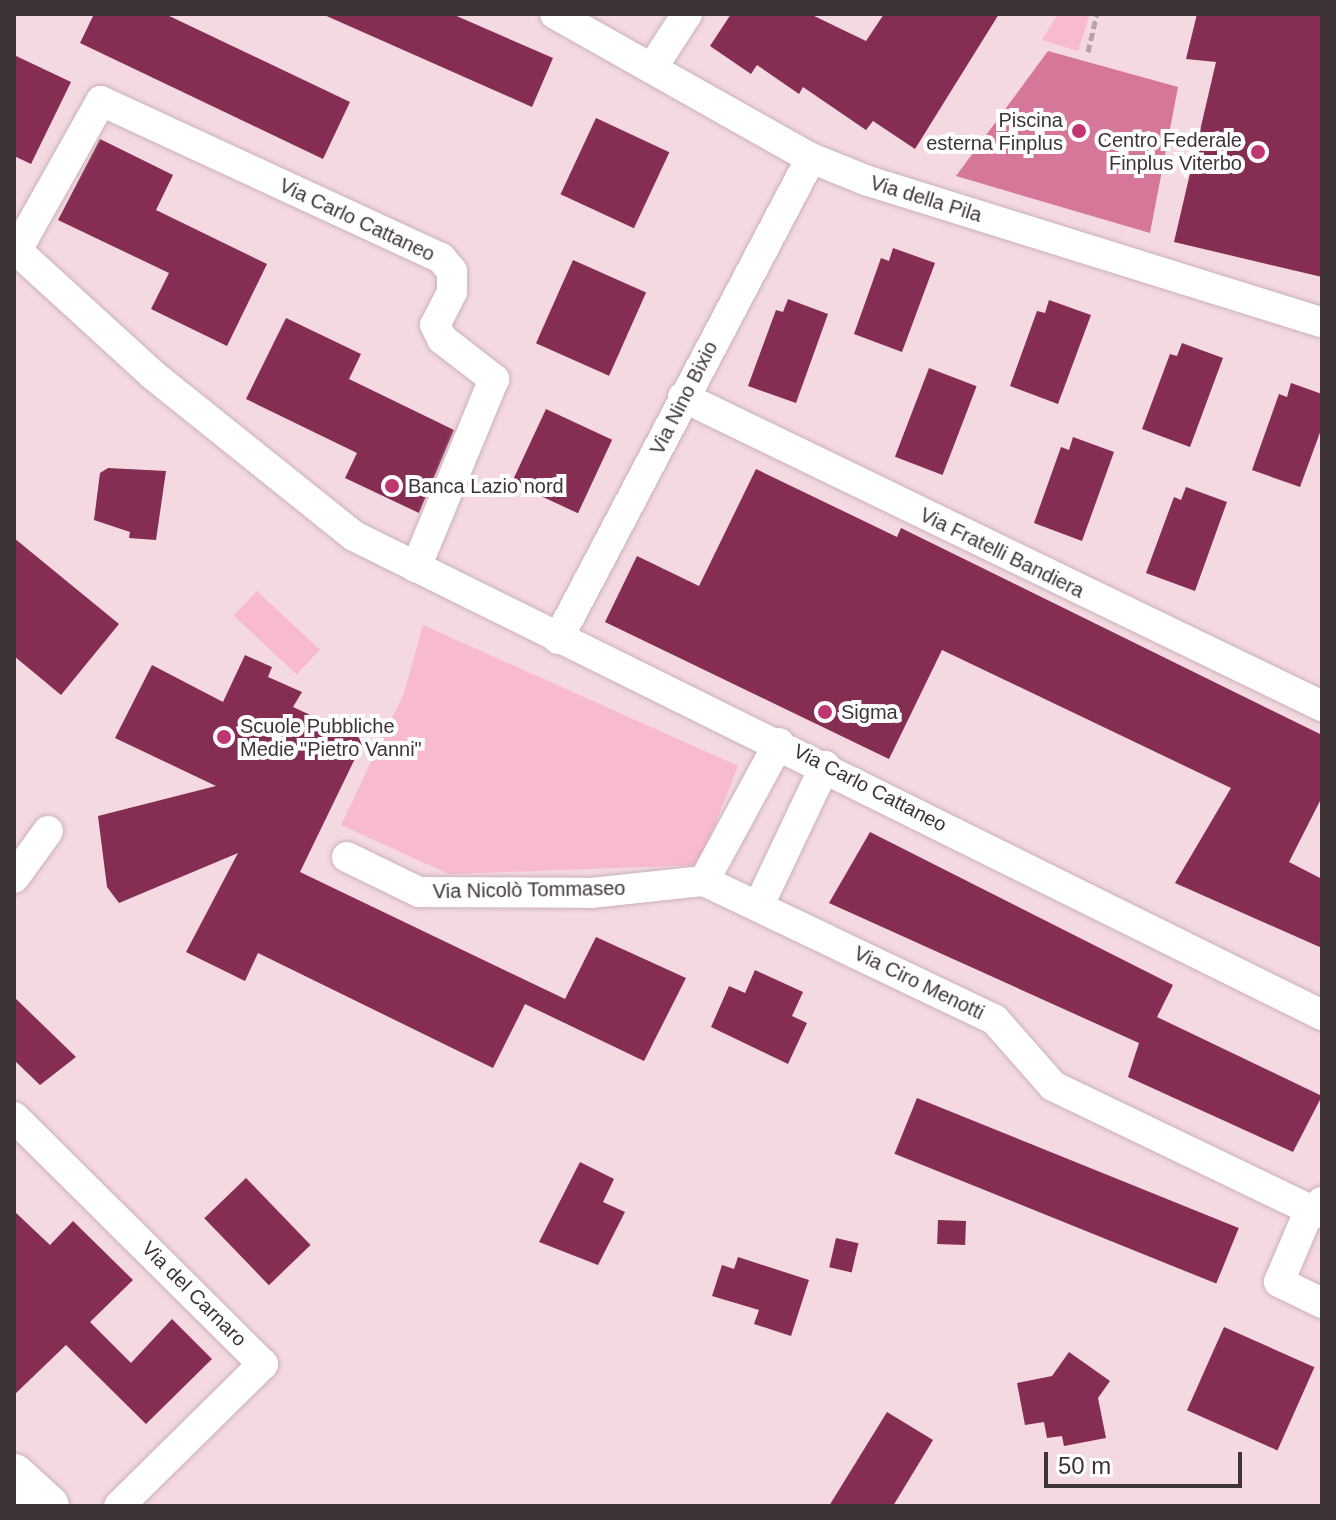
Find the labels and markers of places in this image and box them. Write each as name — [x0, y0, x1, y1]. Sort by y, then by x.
place label: Piscina esterna Finplus — [926, 108, 1063, 155]
marker: Piscina esterna Finplus — [1070, 122, 1088, 140]
place label: Centro Federale Finplus Viterbo — [1097, 128, 1242, 175]
marker: Centro Federale Finplus Viterbo — [1249, 143, 1267, 161]
place label: Banca Lazio nord — [408, 474, 564, 498]
marker: Banca Lazio nord — [383, 477, 401, 495]
place label: Sigma — [841, 700, 898, 724]
marker: Sigma — [816, 703, 834, 721]
place label: Scuole Pubbliche Medie "Pietro Vanni" — [240, 714, 422, 761]
marker: Scuole Pubbliche Medie "Pietro Vanni" — [215, 728, 233, 746]

